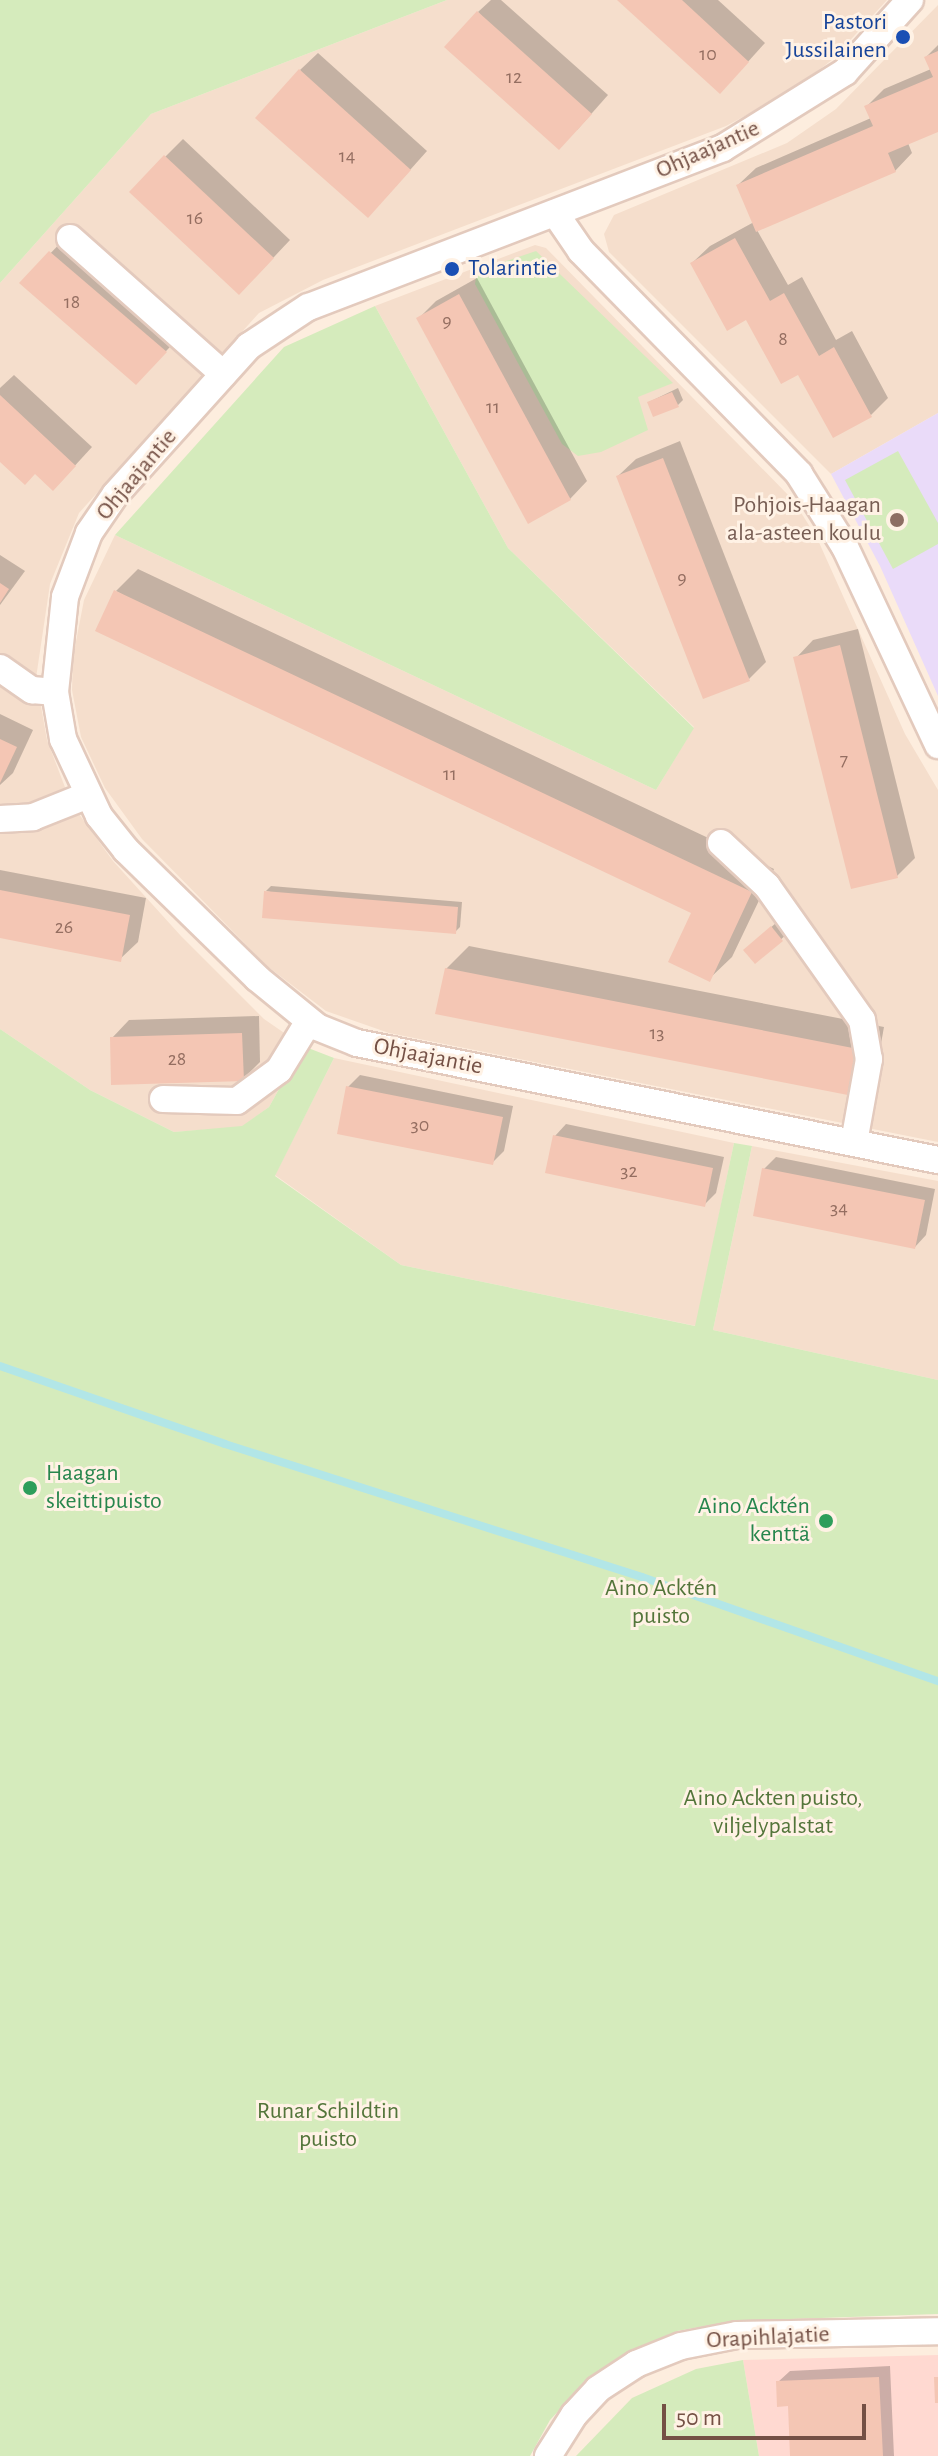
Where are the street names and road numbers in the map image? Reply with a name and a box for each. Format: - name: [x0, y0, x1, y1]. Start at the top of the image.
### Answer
- street label: Ohjaajantie: [652, 114, 764, 186]
- street label: Ohjaajantie: [90, 423, 184, 527]
- street label: Ohjaajantie: [371, 1032, 485, 1082]
- street label: Orapihlajatie: [706, 2320, 830, 2356]

